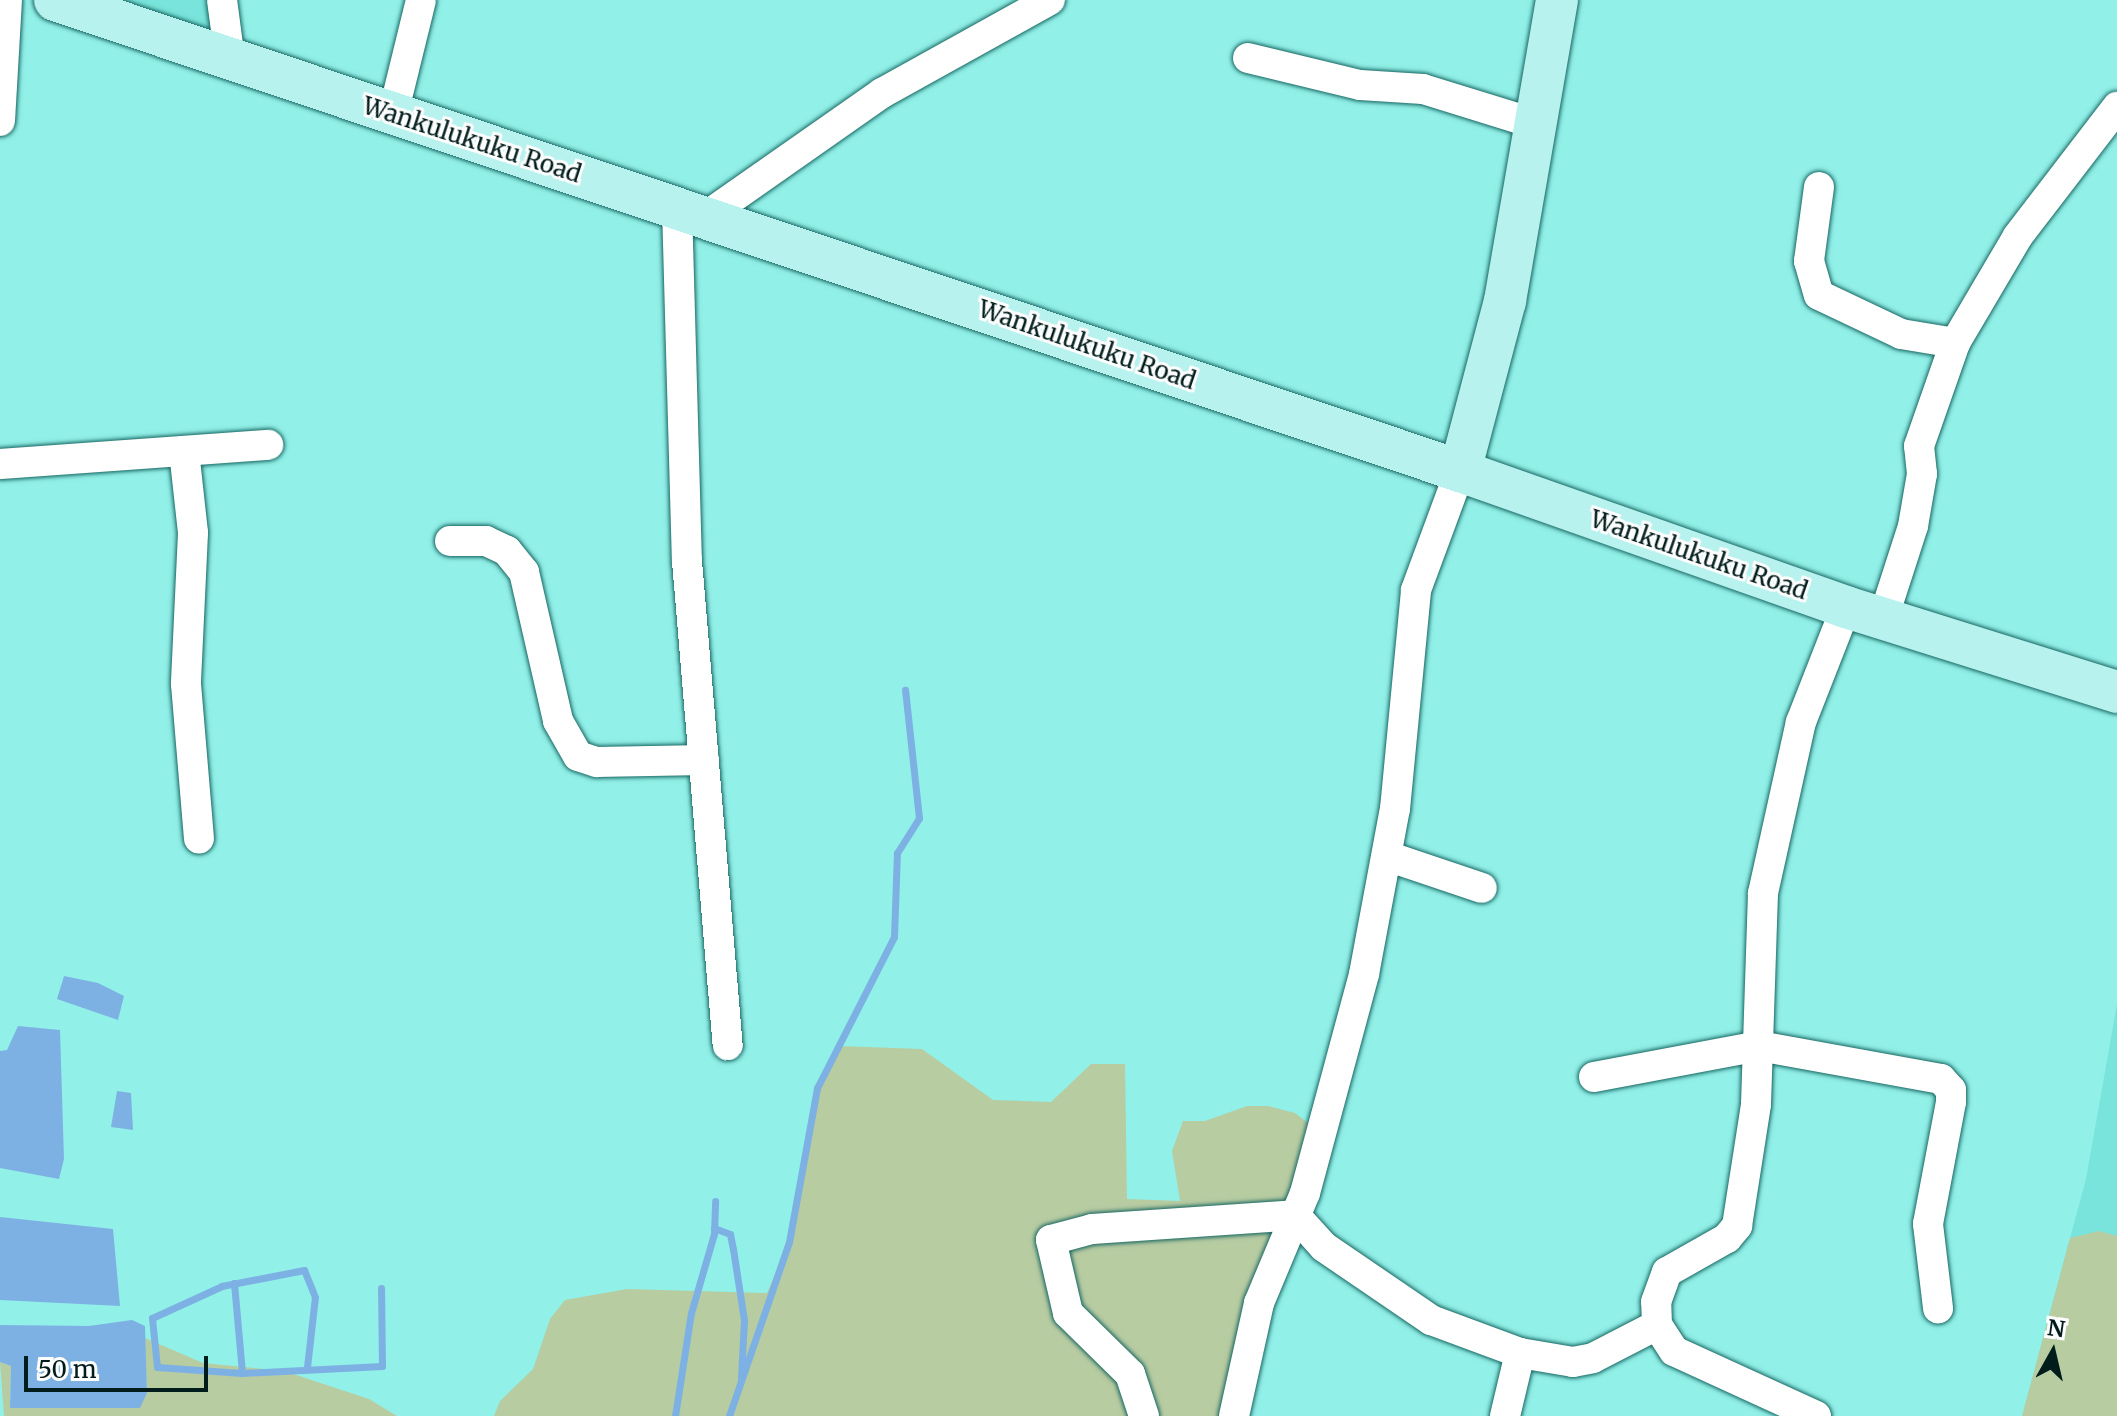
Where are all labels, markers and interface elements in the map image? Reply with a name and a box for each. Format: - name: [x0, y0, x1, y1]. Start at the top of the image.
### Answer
- street label: Wankulukuku Road: [359, 91, 585, 189]
- street label: Wankulukuku Road: [974, 294, 1200, 396]
- street label: Wankulukuku Road: [1586, 504, 1812, 606]
- north arrow: [2013, 1312, 2093, 1392]
- text: N: [2046, 1313, 2067, 1343]
- scale bar: [28, 1340, 212, 1390]
- text: 50 m: [38, 1354, 97, 1385]

